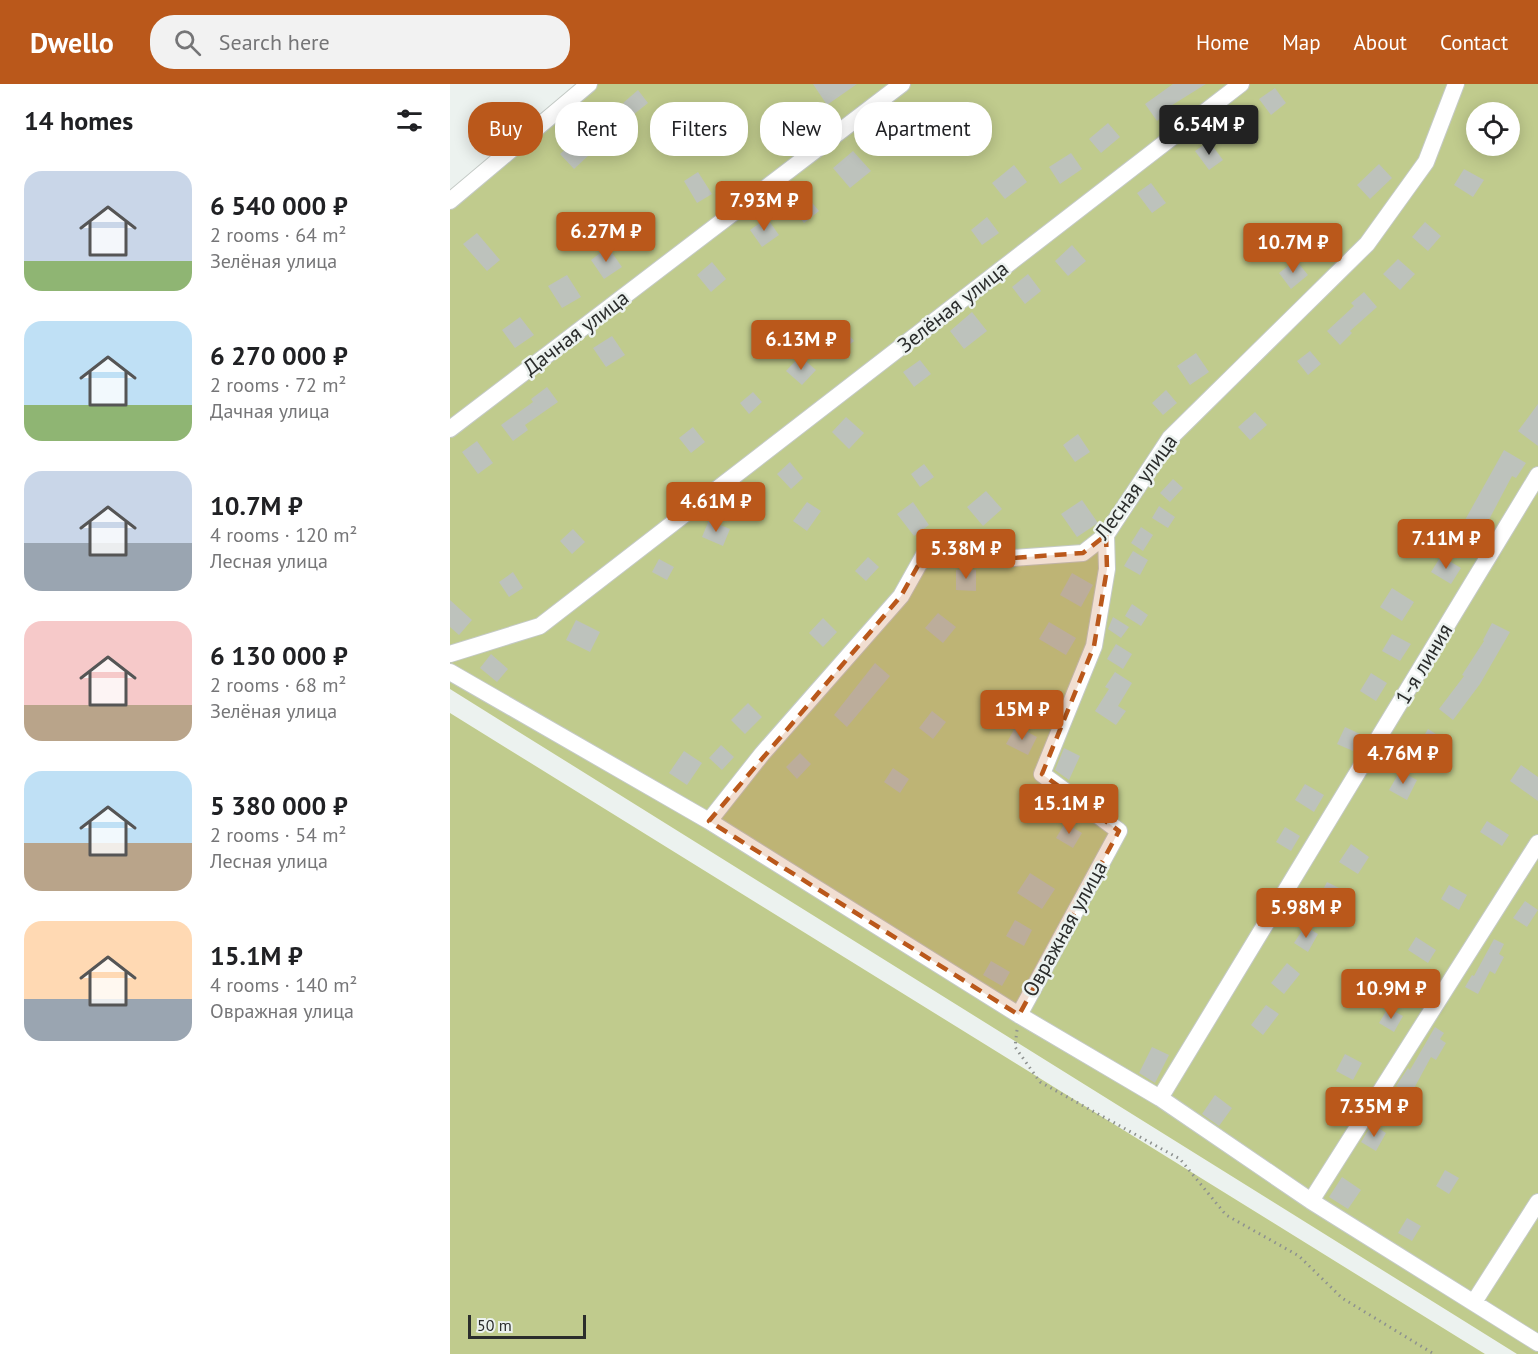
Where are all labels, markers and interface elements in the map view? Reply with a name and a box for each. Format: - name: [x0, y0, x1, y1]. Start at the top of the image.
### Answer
- search box: [150, 15, 570, 69]
- text: Dwello: [30, 24, 114, 61]
- icon: search: [171, 26, 204, 59]
- text: Search here: [219, 28, 330, 56]
- text: Home: [1196, 29, 1249, 56]
- text: Map: [1282, 29, 1321, 56]
- text: About: [1354, 29, 1407, 56]
- text: Contact: [1440, 29, 1508, 56]
- chip: Buy: [468, 102, 543, 156]
- chip: Rent: [555, 102, 638, 156]
- chip: Filters: [650, 102, 748, 156]
- chip: New: [760, 102, 842, 156]
- chip: Apartment: [854, 102, 992, 156]
- map controls: [1466, 102, 1520, 156]
- button: locate: [1466, 102, 1520, 156]
- text: 14 homes: [24, 104, 133, 137]
- icon: filters: [393, 104, 426, 137]
- pin: 6.54M ₽: [1154, 105, 1264, 156]
- text: 6.54M ₽: [1173, 111, 1245, 137]
- pin: 7.93M ₽: [709, 181, 819, 232]
- text: 7.93M ₽: [730, 187, 798, 213]
- text: 6 540 000 ₽: [210, 189, 348, 222]
- icon: home: [72, 195, 144, 267]
- pin: 6.27M ₽: [551, 212, 661, 263]
- text: 6.27M ₽: [570, 218, 642, 244]
- text: 2 rooms · 64 m²: [210, 222, 346, 248]
- pin: 10.7M ₽: [1238, 223, 1348, 274]
- text: 10.7M ₽: [1257, 229, 1329, 255]
- text: Зелёная улица: [210, 248, 337, 274]
- street label: Зелёная улица: [892, 255, 1014, 358]
- street label: Дачная улица: [517, 284, 634, 381]
- pin: 6.13M ₽: [746, 320, 856, 371]
- text: 6.13M ₽: [765, 326, 837, 352]
- text: 6 270 000 ₽: [210, 339, 348, 372]
- icon: home: [72, 345, 144, 417]
- text: 2 rooms · 72 m²: [210, 372, 346, 398]
- text: Дачная улица: [210, 398, 330, 424]
- street label: Лесная улица: [1088, 429, 1183, 546]
- pin: 4.61M ₽: [661, 482, 771, 533]
- text: 4.61M ₽: [680, 488, 752, 514]
- text: 10.7M ₽: [210, 489, 303, 522]
- icon: home: [72, 495, 144, 567]
- pin: 7.11M ₽: [1391, 519, 1501, 570]
- text: 4 rooms · 120 m²: [210, 522, 357, 548]
- text: 7.11M ₽: [1412, 525, 1480, 551]
- pin: 5.38M ₽: [911, 529, 1021, 580]
- text: 5.38M ₽: [930, 535, 1002, 561]
- text: Лесная улица: [210, 548, 328, 574]
- street label: 1-я линия: [1389, 618, 1458, 709]
- text: 6 130 000 ₽: [210, 639, 348, 672]
- icon: home: [72, 645, 144, 717]
- text: 2 rooms · 68 m²: [210, 672, 346, 698]
- pin: 15M ₽: [980, 690, 1064, 741]
- text: 15M ₽: [994, 696, 1050, 722]
- text: Зелёная улица: [210, 698, 337, 724]
- pin: 4.76M ₽: [1348, 734, 1458, 785]
- text: 4.76M ₽: [1367, 740, 1439, 766]
- pin: 15.1M ₽: [1014, 784, 1124, 835]
- text: 5 380 000 ₽: [210, 789, 348, 822]
- text: 15.1M ₽: [1033, 790, 1105, 816]
- icon: home: [72, 795, 144, 867]
- text: 2 rooms · 54 m²: [210, 822, 346, 848]
- text: Лесная улица: [210, 848, 328, 874]
- street label: Овражная улица: [1016, 856, 1113, 1001]
- pin: 5.98M ₽: [1251, 888, 1361, 939]
- text: 5.98M ₽: [1270, 894, 1342, 920]
- text: 15.1M ₽: [210, 939, 303, 972]
- icon: home: [72, 945, 144, 1017]
- pin: 10.9M ₽: [1336, 969, 1446, 1020]
- text: 4 rooms · 140 m²: [210, 972, 357, 998]
- text: 10.9M ₽: [1355, 975, 1427, 1001]
- text: Овражная улица: [210, 998, 354, 1024]
- pin: 7.35M ₽: [1319, 1087, 1429, 1138]
- text: 7.35M ₽: [1340, 1093, 1408, 1119]
- scale bar: [468, 1312, 586, 1340]
- text: 50 m: [477, 1315, 512, 1335]

